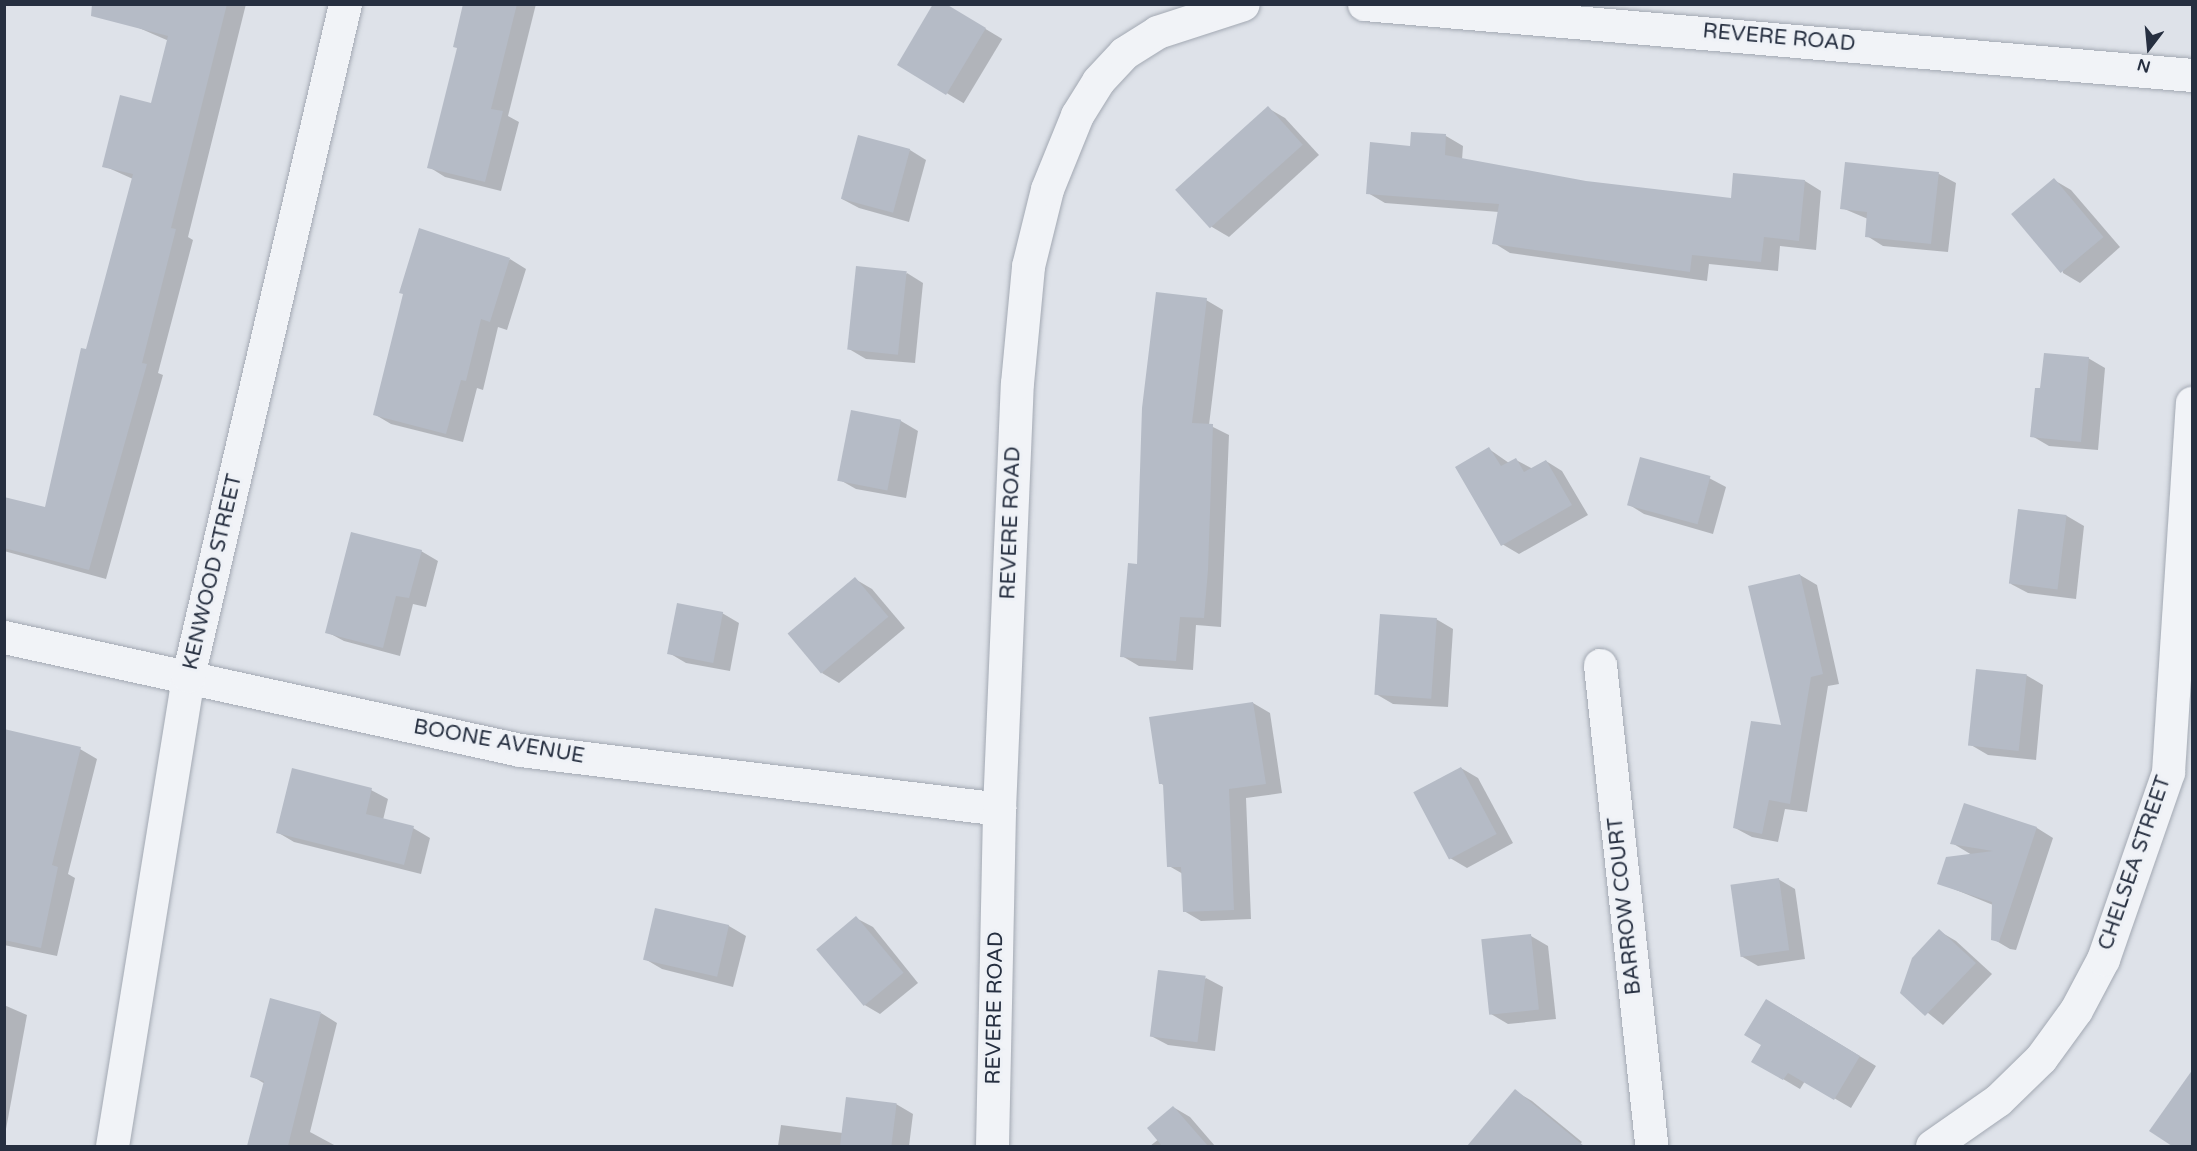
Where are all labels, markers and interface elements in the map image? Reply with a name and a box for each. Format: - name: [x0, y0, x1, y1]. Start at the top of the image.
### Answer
- north arrow: [2119, 18, 2179, 78]
- street label: REVERE ROAD: [1702, 19, 1856, 57]
- text: N: [2135, 54, 2153, 77]
- street label: REVERE ROAD: [996, 446, 1026, 600]
- street label: KENWOOD STREET: [178, 472, 248, 672]
- street label: BOONE AVENUE: [411, 715, 587, 769]
- street label: CHELSEA STREET: [2093, 772, 2177, 954]
- street label: BARROW COURT: [1603, 816, 1647, 996]
- street label: REVERE ROAD: [981, 931, 1009, 1085]

